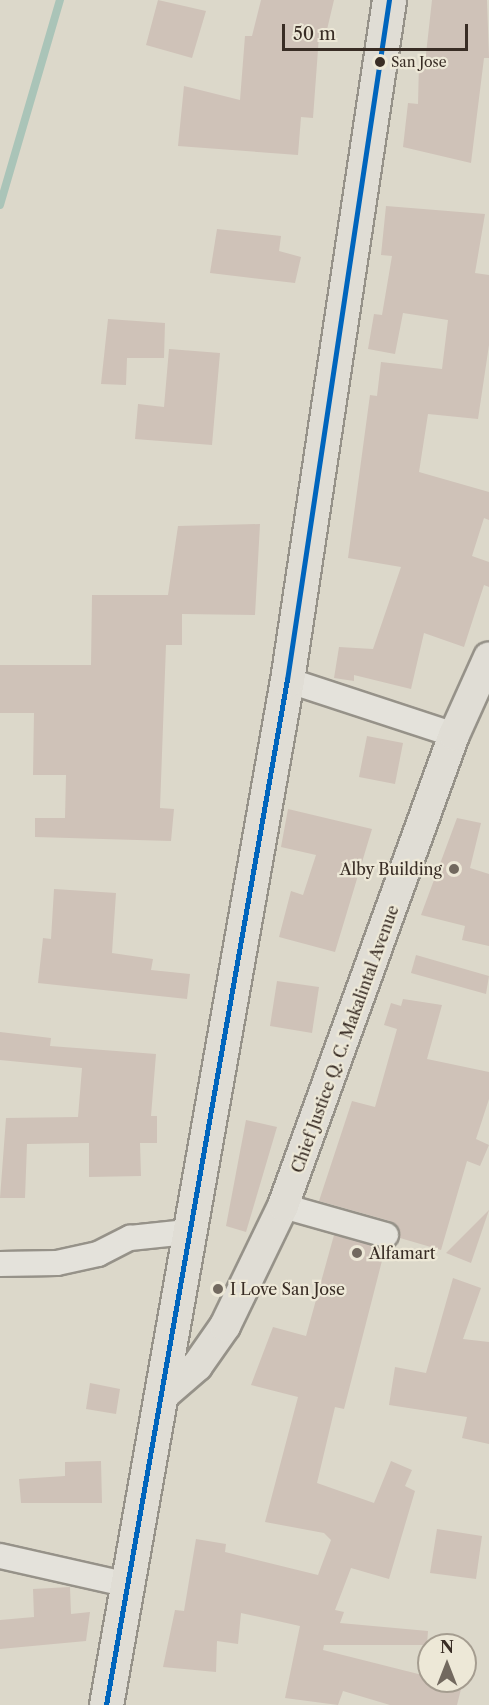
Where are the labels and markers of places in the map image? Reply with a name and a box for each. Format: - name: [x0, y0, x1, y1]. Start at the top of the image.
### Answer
- place label: San Jose: [391, 54, 446, 70]
- marker: San Jose: [374, 56, 386, 68]
- place label: Alby Building: [339, 859, 442, 879]
- marker: Alby Building: [447, 862, 461, 876]
- place label: Alfamart: [369, 1243, 435, 1263]
- marker: Alfamart: [350, 1246, 364, 1260]
- place label: I Love San Jose: [230, 1279, 345, 1299]
- marker: I Love San Jose: [211, 1282, 225, 1296]

